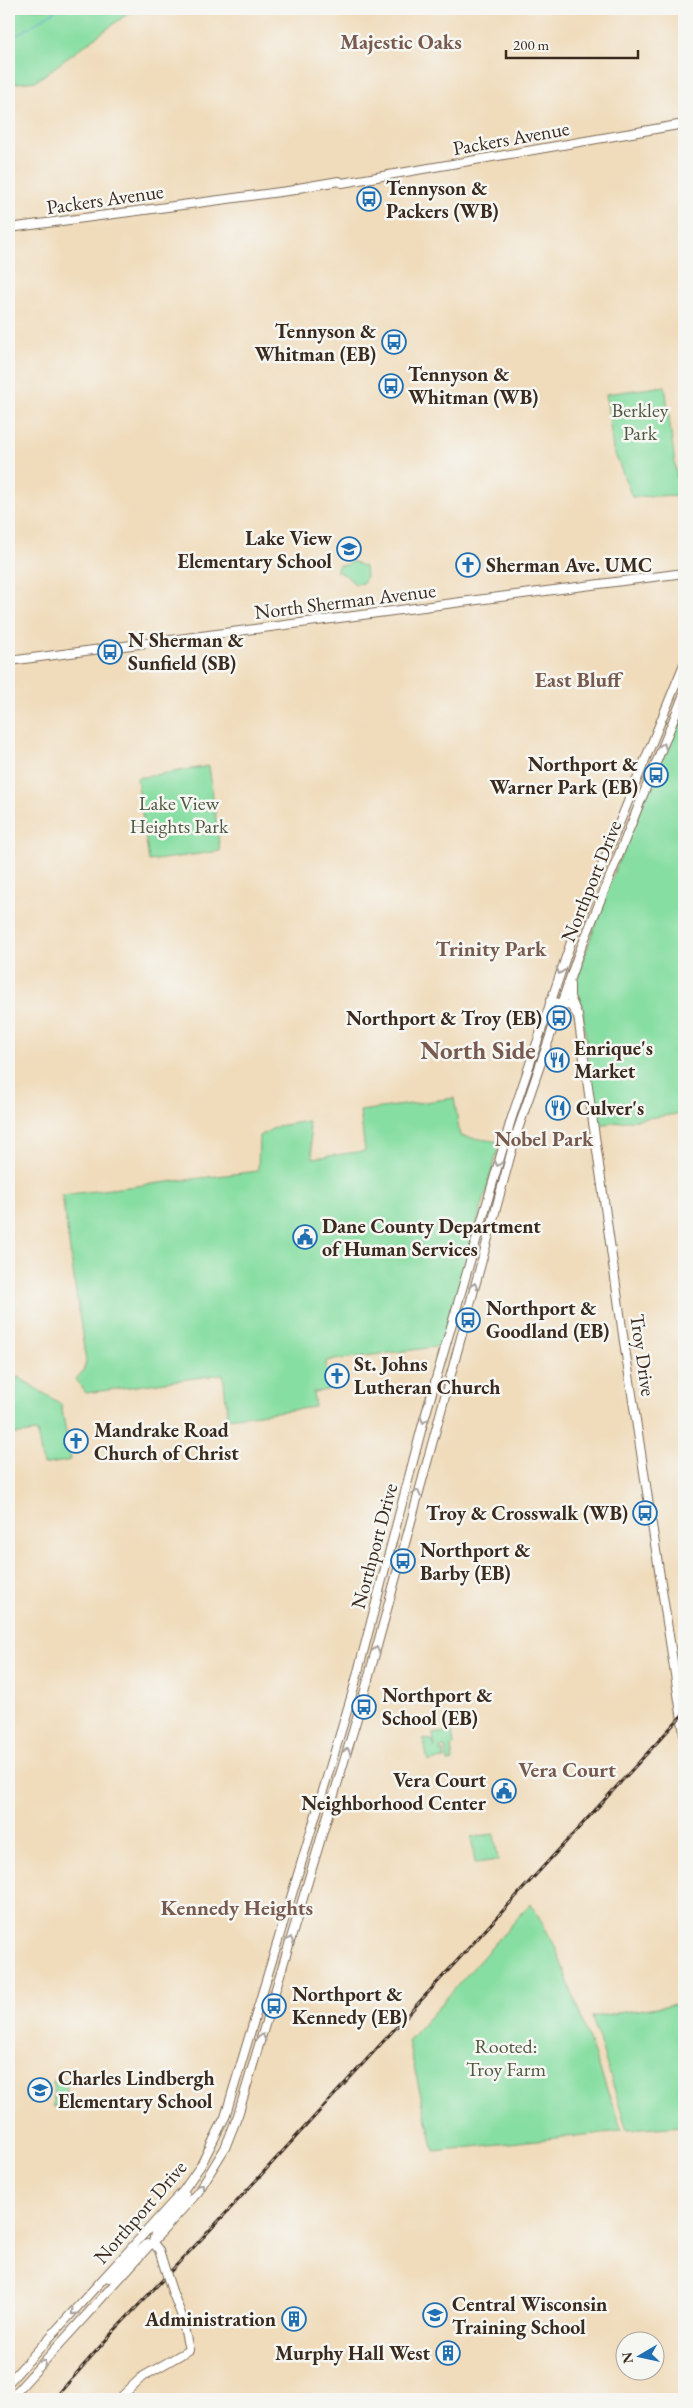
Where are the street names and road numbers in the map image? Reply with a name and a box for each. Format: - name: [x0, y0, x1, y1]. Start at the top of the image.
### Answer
- street label: Packers Avenue: [451, 115, 571, 161]
- street label: Packers Avenue: [45, 178, 165, 220]
- street label: North Sherman Avenue: [253, 577, 437, 625]
- street label: Northport Drive: [555, 816, 627, 946]
- street label: Troy Drive: [624, 1312, 662, 1398]
- street label: Northport Drive: [345, 1480, 403, 1612]
- street label: Northport Drive: [88, 2155, 192, 2269]

